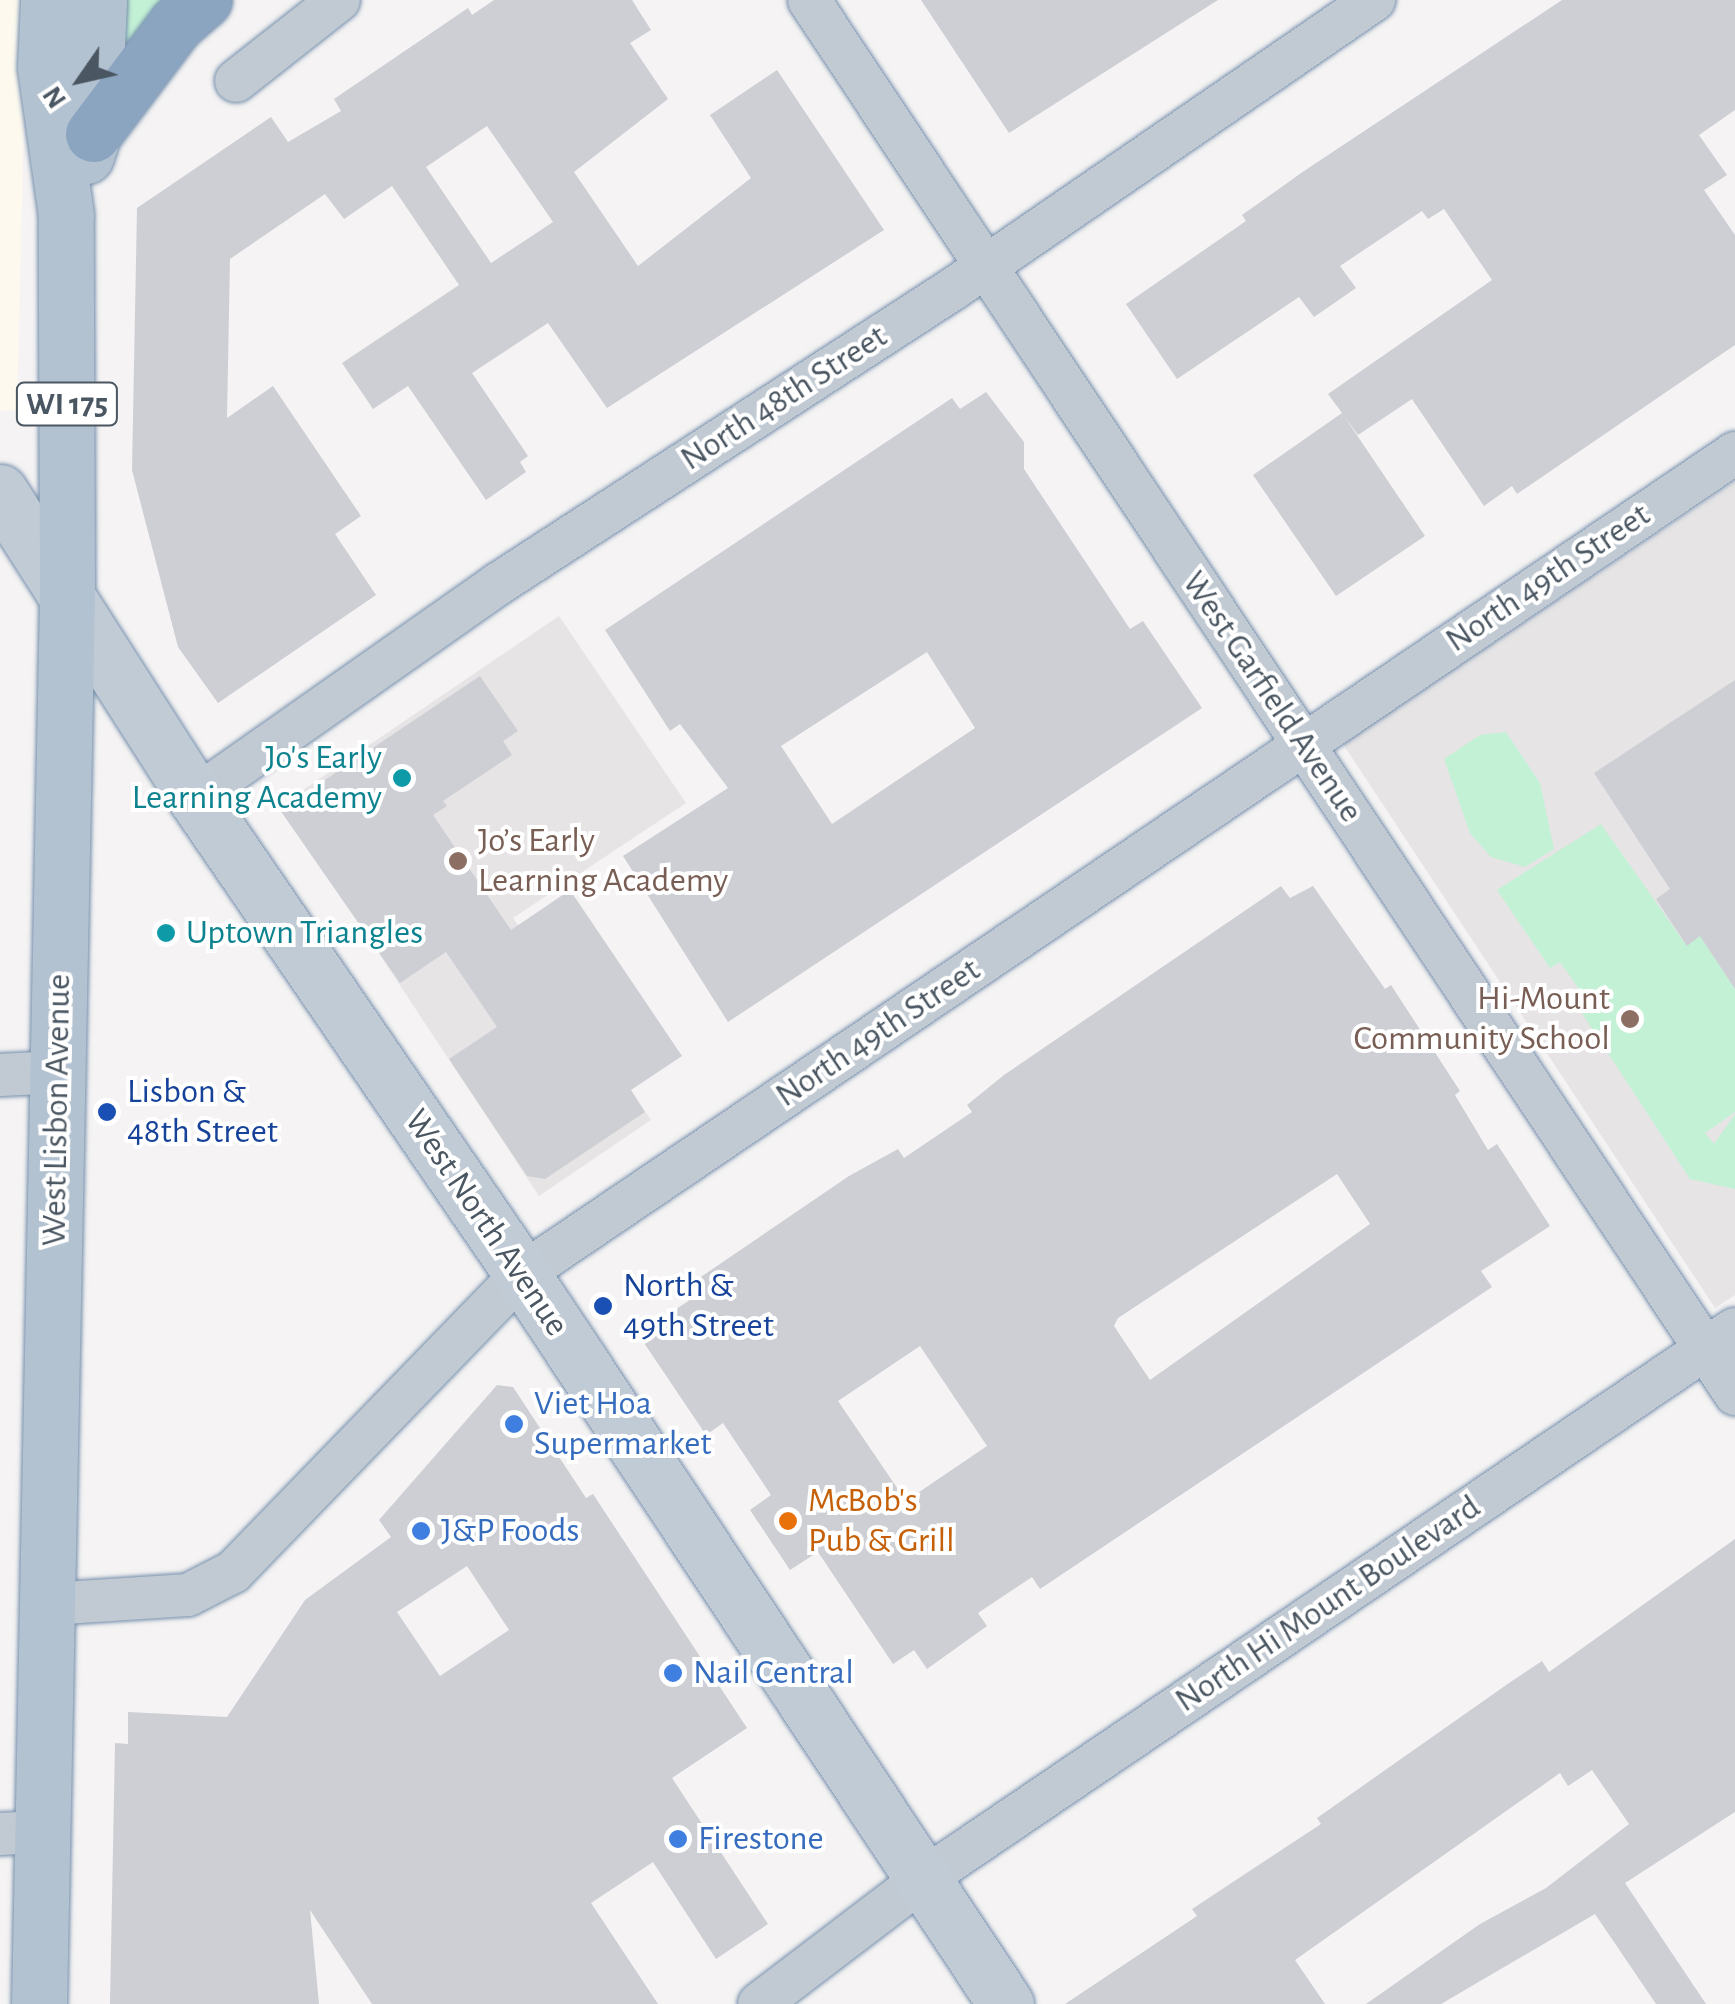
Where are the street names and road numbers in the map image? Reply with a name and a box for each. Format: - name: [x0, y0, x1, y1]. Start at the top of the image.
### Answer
- street label: North 48th Street: [673, 316, 895, 480]
- road number: WI 175: [15, 377, 120, 431]
- street label: North 49th Street: [1438, 494, 1658, 662]
- street label: West Garfield Avenue: [1172, 564, 1372, 830]
- street label: North 49th Street: [768, 949, 988, 1117]
- street label: West Lisbon Avenue: [34, 973, 80, 1247]
- street label: West North Avenue: [395, 1102, 577, 1344]
- street label: North Hi Mount Boulevard: [1167, 1486, 1489, 1722]

